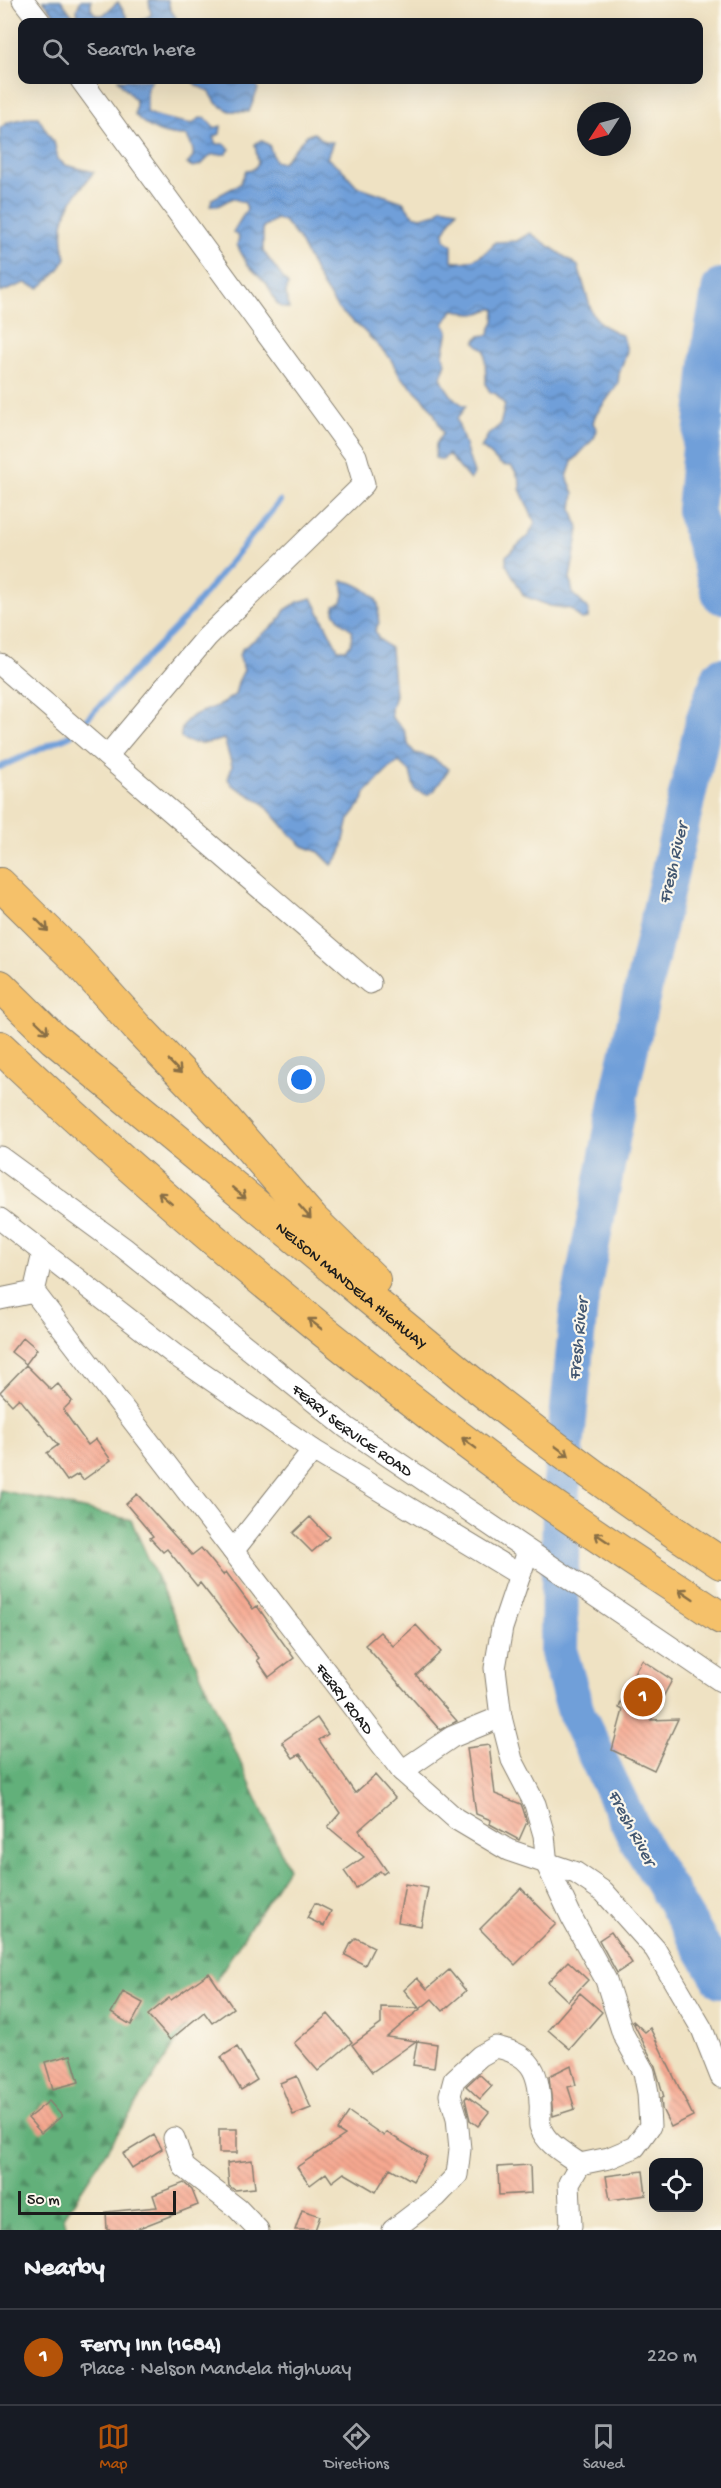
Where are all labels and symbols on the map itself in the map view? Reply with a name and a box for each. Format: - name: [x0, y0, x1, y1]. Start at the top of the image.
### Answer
- north arrow: [577, 102, 631, 156]
- water label: Fresh River: [655, 818, 695, 906]
- one-way arrow: [34, 918, 49, 933]
- one-way arrow: [34, 1020, 49, 1035]
- one-way arrow: [168, 1060, 183, 1075]
- your location: [287, 1065, 316, 1094]
- one-way arrow: [231, 1187, 247, 1200]
- one-way arrow: [157, 1192, 173, 1205]
- one-way arrow: [299, 1204, 312, 1220]
- street label: NELSON MANDELA HIGHWAY: [270, 1219, 430, 1355]
- water label: Fresh River: [565, 1294, 595, 1381]
- one-way arrow: [307, 1317, 323, 1330]
- street label: FERRY SERVICE ROAD: [286, 1381, 416, 1483]
- one-way arrow: [461, 1437, 477, 1450]
- one-way arrow: [553, 1445, 569, 1457]
- one-way arrow: [594, 1532, 611, 1544]
- one-way arrow: [677, 1588, 694, 1601]
- street label: FERRY ROAD: [309, 1660, 377, 1740]
- pin: 1: [624, 1674, 662, 1720]
- water label: Fresh River: [602, 1787, 661, 1873]
- scale bar: [18, 2188, 176, 2216]

